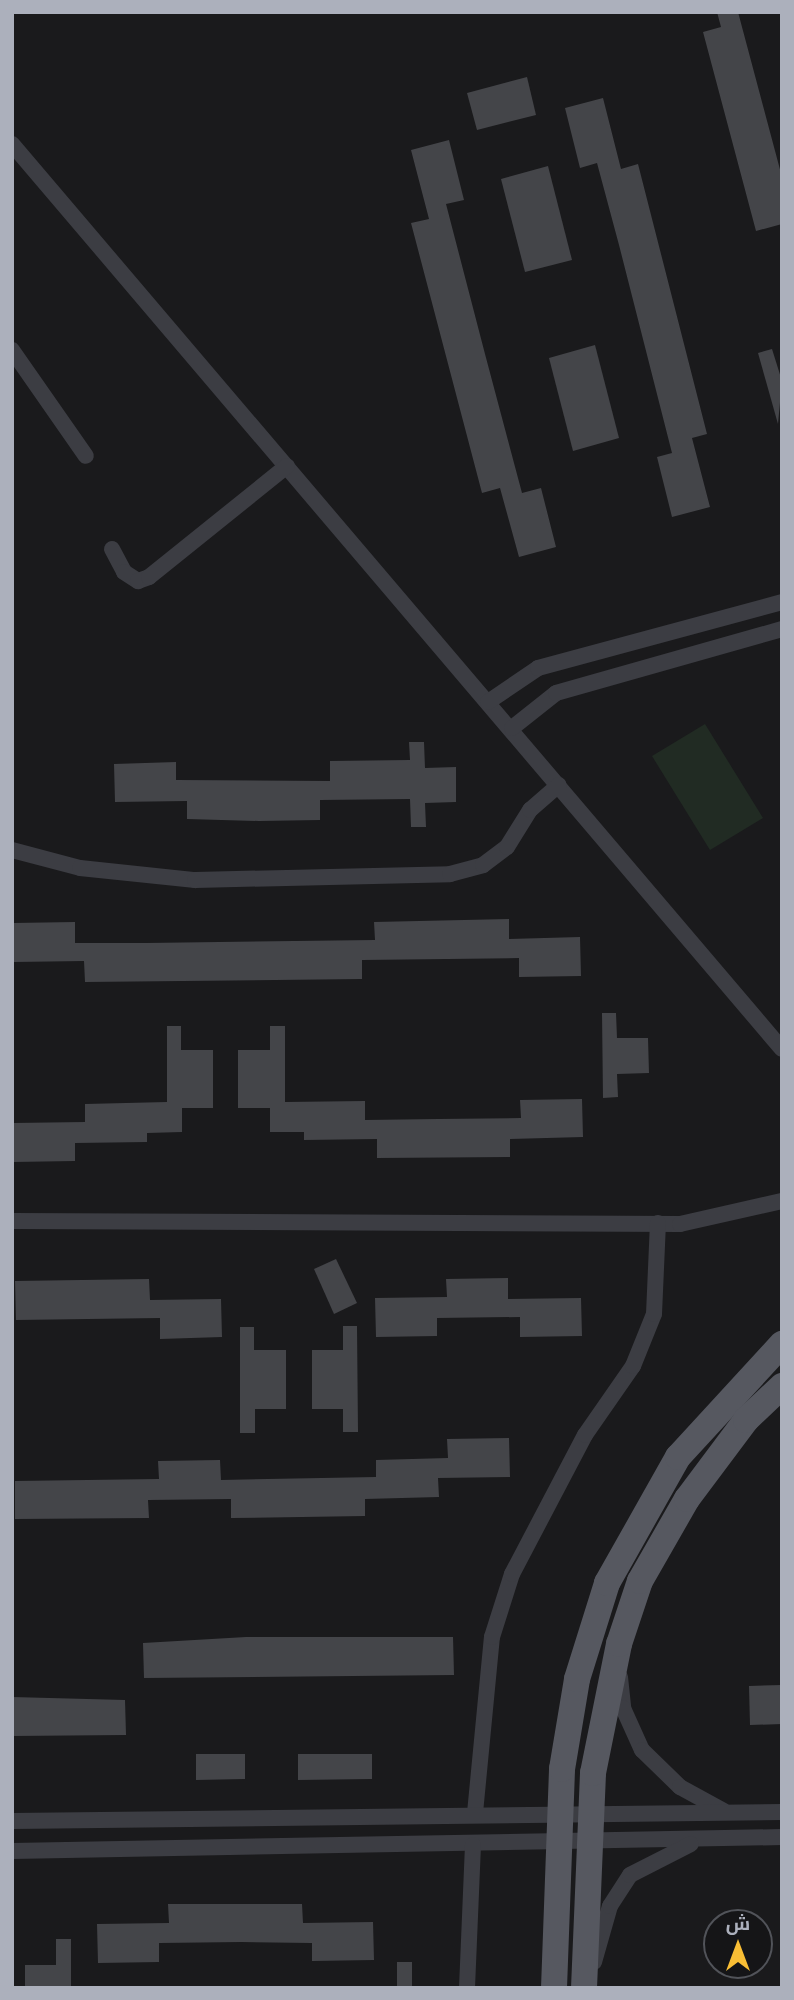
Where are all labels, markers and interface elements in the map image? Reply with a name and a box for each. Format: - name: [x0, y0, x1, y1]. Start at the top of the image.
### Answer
- north arrow: [703, 1909, 773, 1979]
- text: ش: [726, 1915, 750, 1934]

